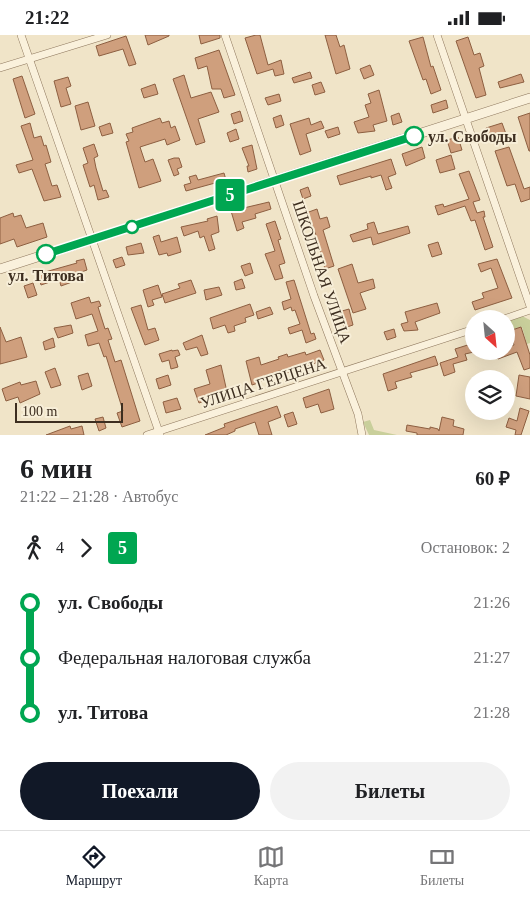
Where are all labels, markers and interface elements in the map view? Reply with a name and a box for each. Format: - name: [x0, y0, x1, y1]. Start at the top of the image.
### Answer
- text: 21:22: [25, 7, 69, 28]
- marker: ул. Свободы: [404, 126, 424, 146]
- place label: ул. Свободы: [428, 128, 517, 146]
- line badge: 5: [214, 179, 246, 211]
- text: 5: [226, 185, 235, 205]
- street label: ШКОЛЬНАЯ УЛИЦА: [289, 198, 355, 346]
- unlabelled marker: [125, 220, 139, 234]
- marker: ул. Титова: [36, 244, 56, 264]
- place label: ул. Титова: [8, 267, 84, 285]
- north arrow: [465, 310, 515, 360]
- map controls: [465, 310, 515, 420]
- street label: УЛИЦА ГЕРЦЕНА: [198, 354, 329, 412]
- button: layers: [465, 370, 515, 420]
- scale bar: [15, 400, 122, 423]
- text: 100 m: [22, 404, 57, 419]
- text: 6 мин: [20, 453, 92, 484]
- text: 60 ₽: [475, 468, 510, 489]
- text: 21:22 – 21:28 · Автобус: [20, 488, 178, 505]
- icon: walk: [20, 534, 48, 562]
- icon: forward: [72, 534, 100, 562]
- text: 5: [118, 538, 127, 558]
- text: 4: [56, 539, 64, 556]
- text: Остановок: 2: [421, 539, 510, 556]
- text: ул. Свободы: [58, 592, 163, 613]
- text: 21:26: [474, 594, 510, 611]
- text: Федеральная налоговая служба: [58, 647, 311, 668]
- text: 21:27: [474, 649, 510, 666]
- text: ул. Титова: [58, 702, 148, 723]
- text: 21:28: [474, 704, 510, 721]
- button: Поехали: [20, 762, 260, 820]
- button: Билеты: [270, 762, 510, 820]
- tab: Маршрут: [66, 843, 122, 889]
- tab: Карта: [254, 843, 288, 889]
- tab: Билеты: [420, 843, 464, 889]

